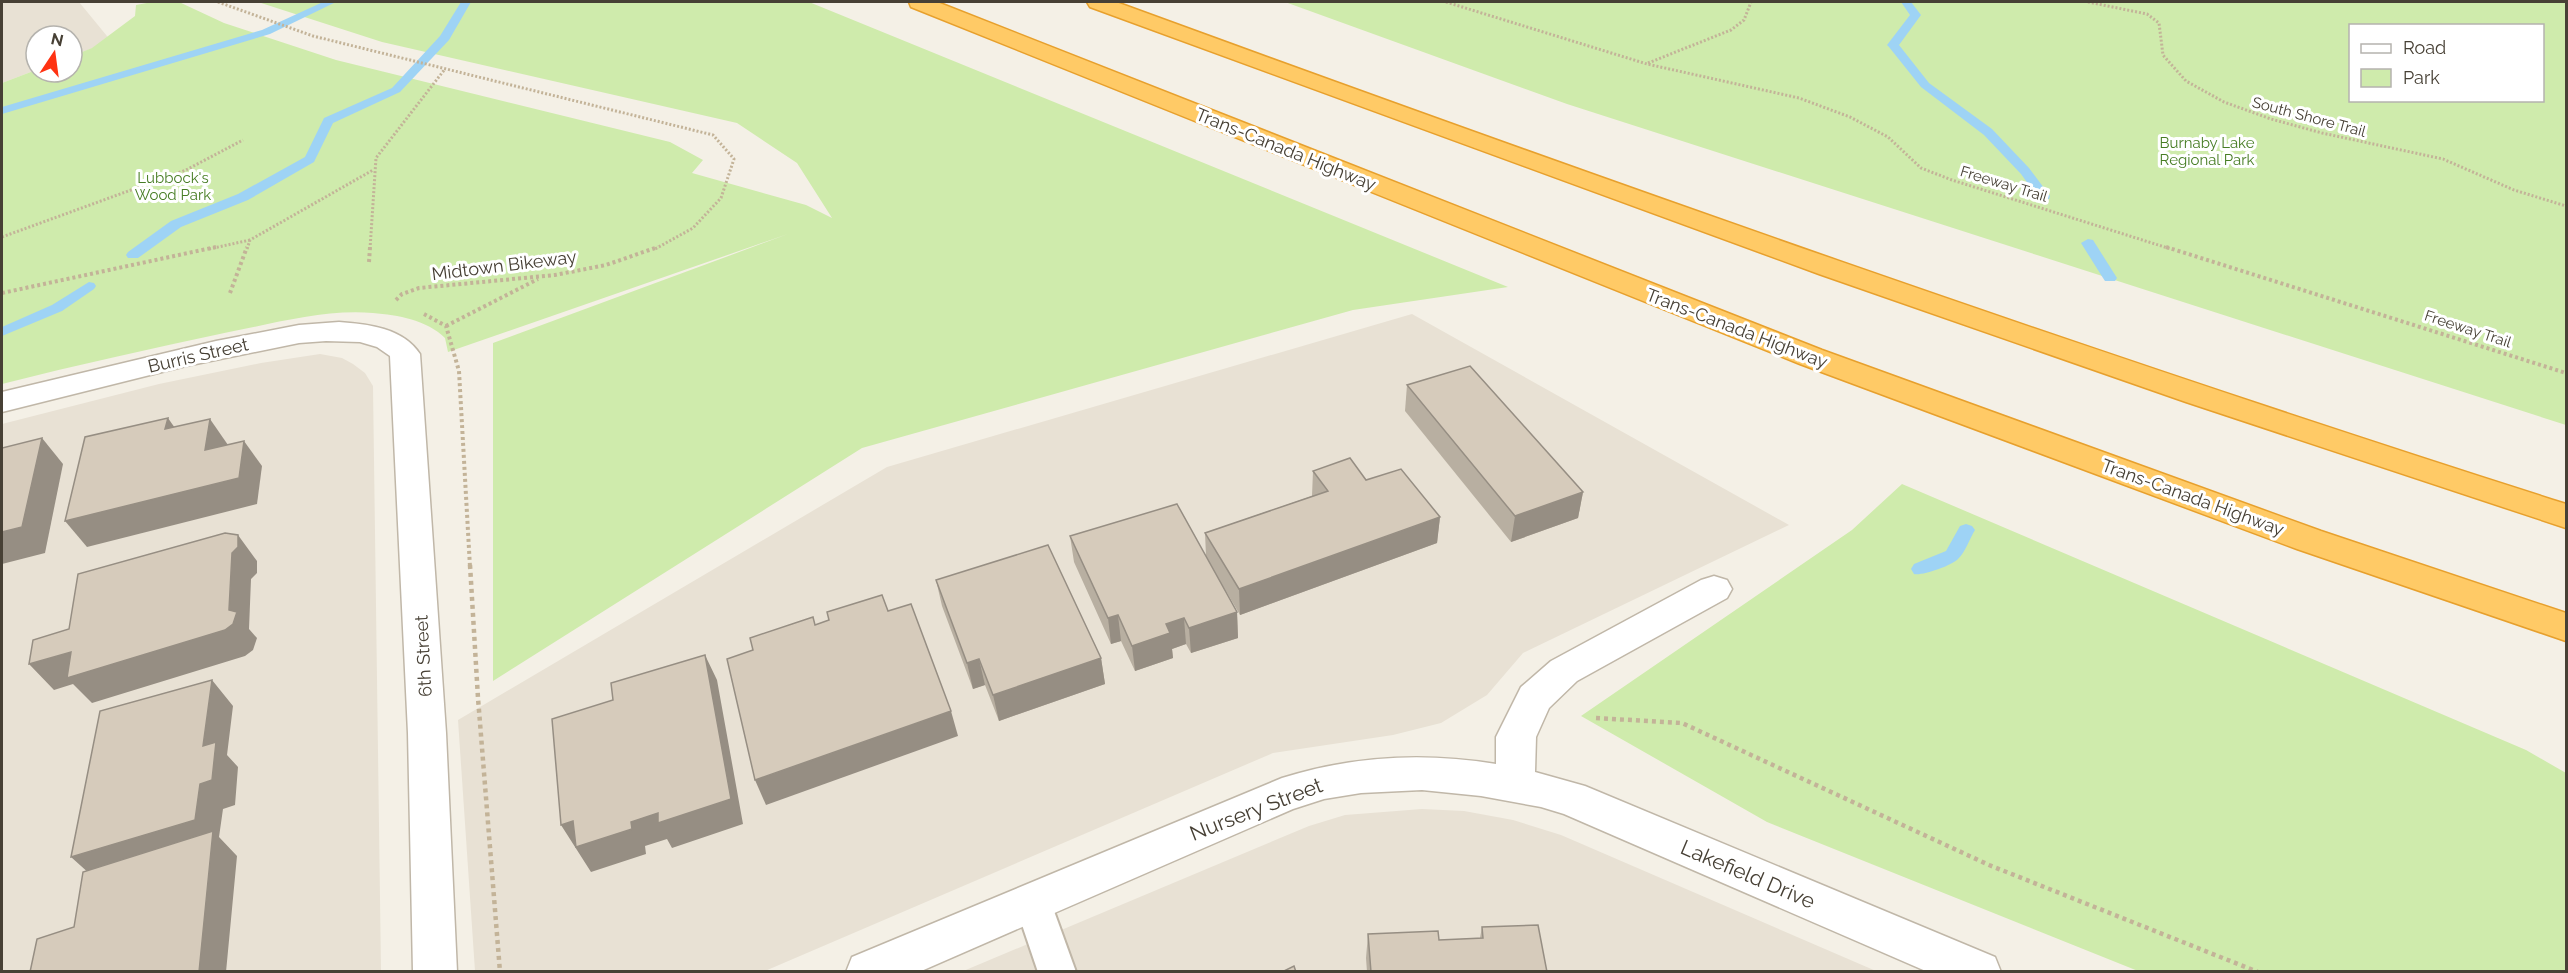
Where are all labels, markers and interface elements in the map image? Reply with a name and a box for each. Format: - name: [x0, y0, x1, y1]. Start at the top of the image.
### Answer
- north arrow: [24, 24, 84, 84]
- legend: [2349, 24, 2544, 102]
- text: N: [49, 29, 65, 51]
- text: Road: [2403, 37, 2446, 58]
- text: Park: [2403, 67, 2440, 88]
- street label: South Shore Trail: [2250, 93, 2369, 141]
- street label: Trans-Canada Highway: [1193, 103, 1379, 195]
- park label: Burnaby Lake Regional Park: [2160, 134, 2255, 169]
- street label: Freeway Trail: [1958, 162, 2051, 206]
- park label: Lubbock's Wood Park: [135, 169, 211, 204]
- street label: Midtown Bikeway: [430, 246, 578, 284]
- street label: Trans-Canada Highway: [1643, 284, 1831, 372]
- street label: Freeway Trail: [2422, 306, 2515, 352]
- street label: Burris Street: [146, 333, 250, 377]
- street label: Trans-Canada Highway: [2099, 454, 2287, 540]
- street label: 6th Street: [410, 615, 436, 697]
- street label: Nursery Street: [1186, 772, 1326, 846]
- street label: Lakefield Drive: [1677, 834, 1819, 914]

